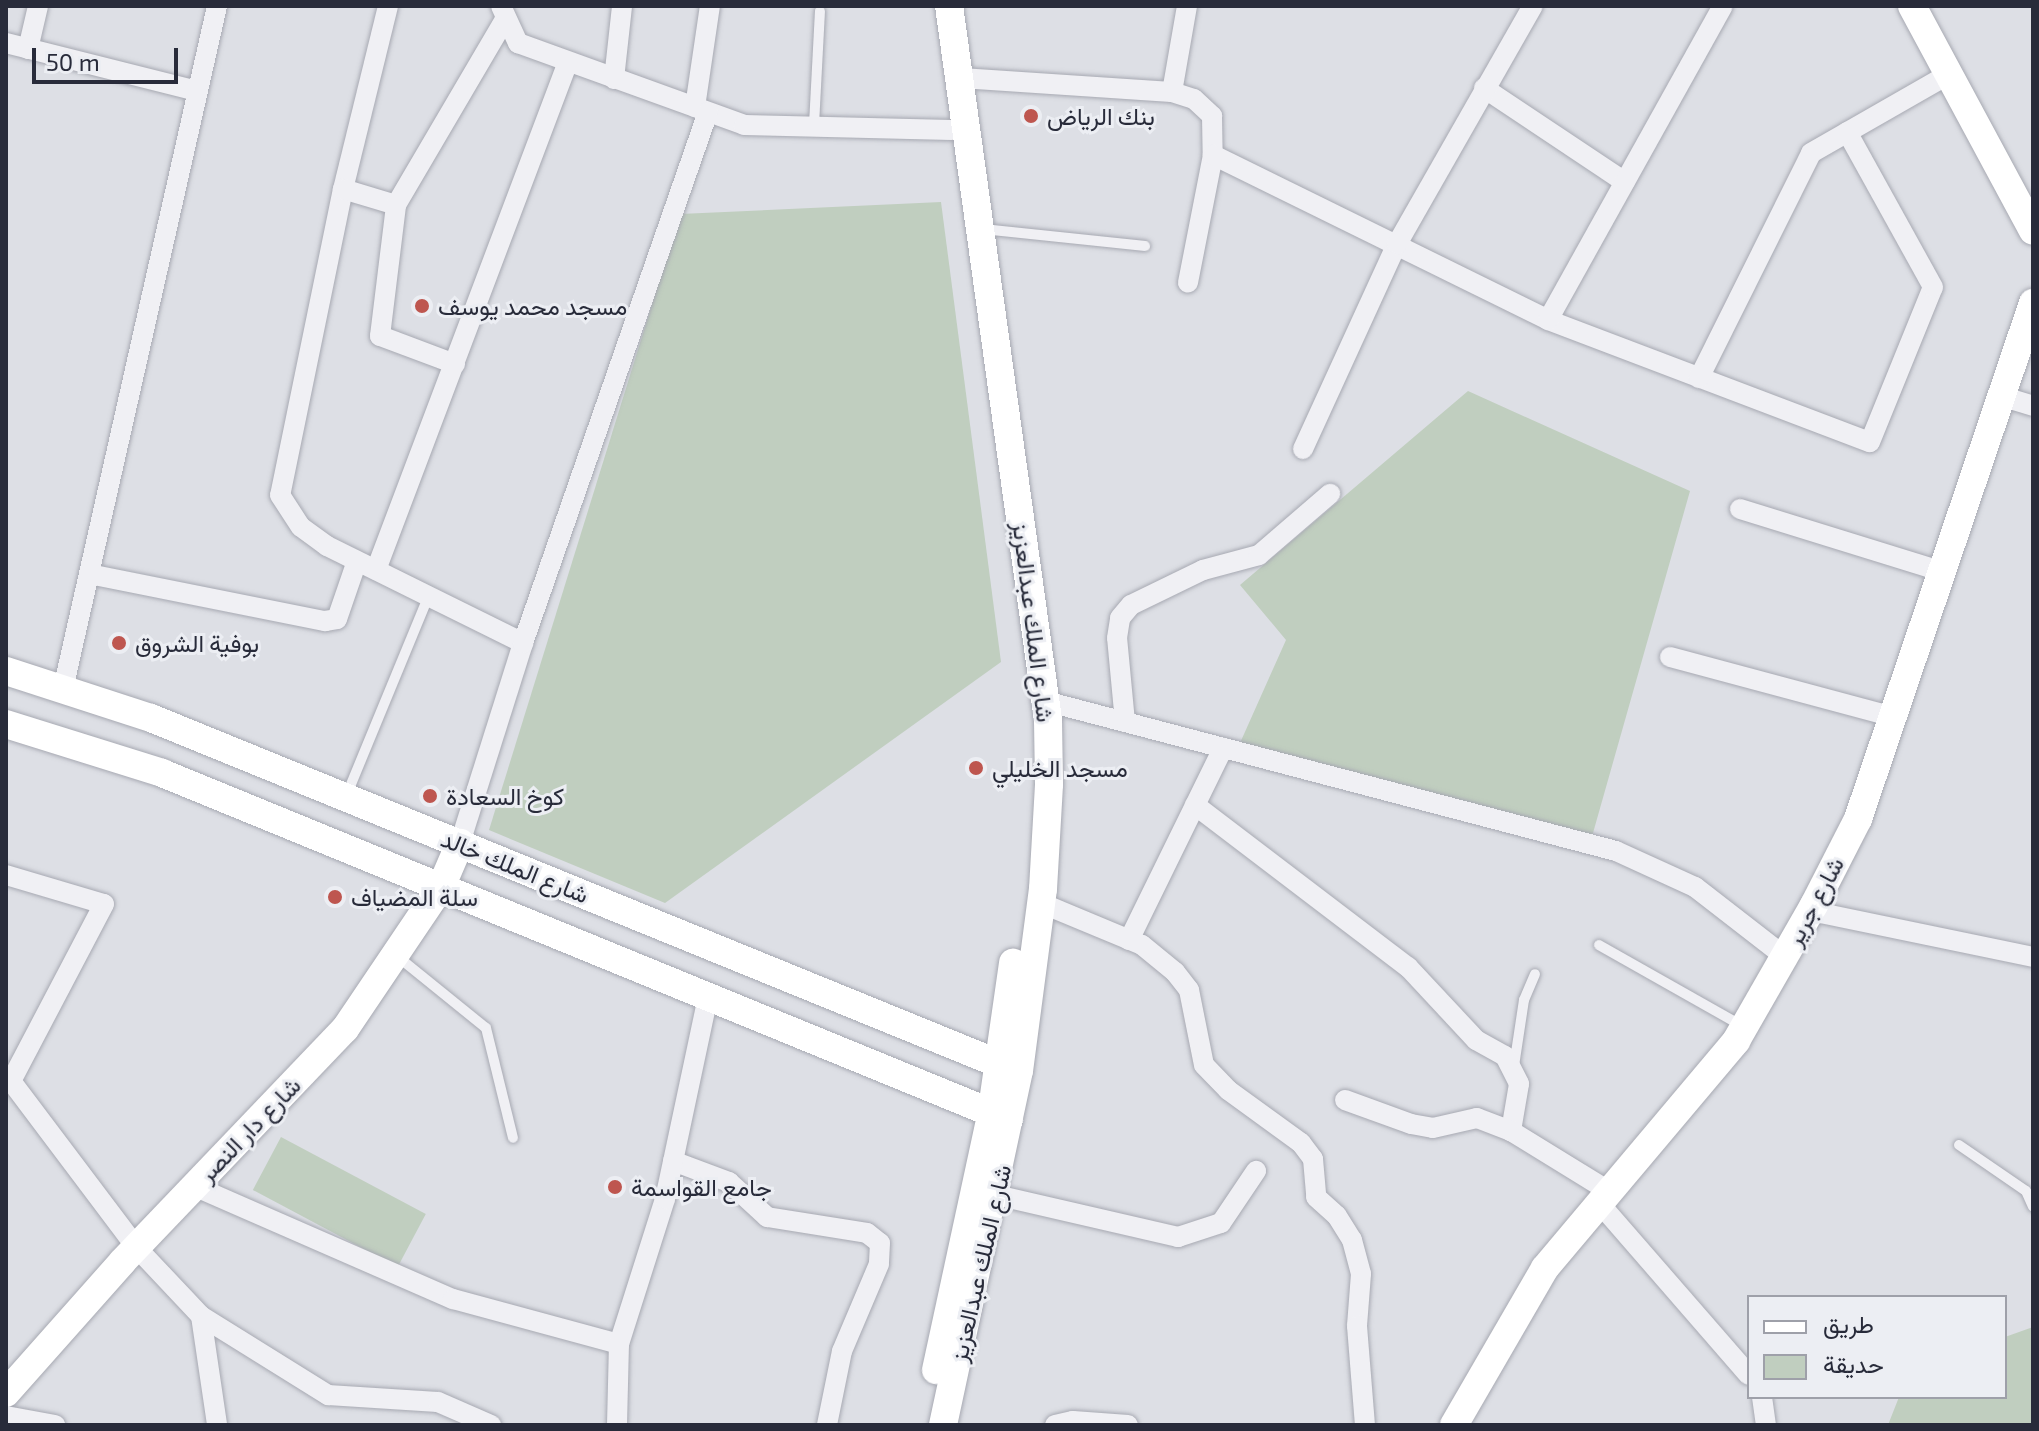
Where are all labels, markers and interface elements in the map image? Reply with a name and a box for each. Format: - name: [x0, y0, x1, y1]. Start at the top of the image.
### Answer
- scale bar: [36, 32, 182, 82]
- text: 50 m: [46, 47, 100, 76]
- place label: بنك الرياض: [1047, 102, 1155, 130]
- marker: بنك الرياض: [1022, 107, 1040, 125]
- place label: مسجد محمد يوسف: [438, 292, 627, 320]
- marker: مسجد محمد يوسف: [413, 297, 431, 315]
- street label: شارع الملك عبدالعزيز: [1007, 520, 1061, 724]
- place label: بوفية الشروق: [135, 629, 259, 657]
- marker: بوفية الشروق: [110, 634, 128, 652]
- place label: مسجد الخليلي: [992, 754, 1128, 782]
- marker: مسجد الخليلي: [967, 759, 985, 777]
- place label: كوخ السعادة: [446, 782, 564, 810]
- marker: كوخ السعادة: [421, 787, 439, 805]
- street label: شارع الملك خالد: [437, 823, 593, 909]
- street label: شارع جرير: [1779, 852, 1849, 950]
- place label: سلة المضياف: [351, 883, 478, 911]
- marker: سلة المضياف: [326, 888, 344, 906]
- street label: شارع دار النصر: [192, 1071, 306, 1187]
- street label: شارع الملك عبدالعزيز: [943, 1162, 1017, 1364]
- place label: جامع القواسمة: [631, 1173, 772, 1201]
- marker: جامع القواسمة: [606, 1178, 624, 1196]
- legend: [1747, 1295, 2007, 1399]
- text: طريق: [1823, 1309, 1874, 1338]
- text: حديقة: [1823, 1349, 1884, 1378]

